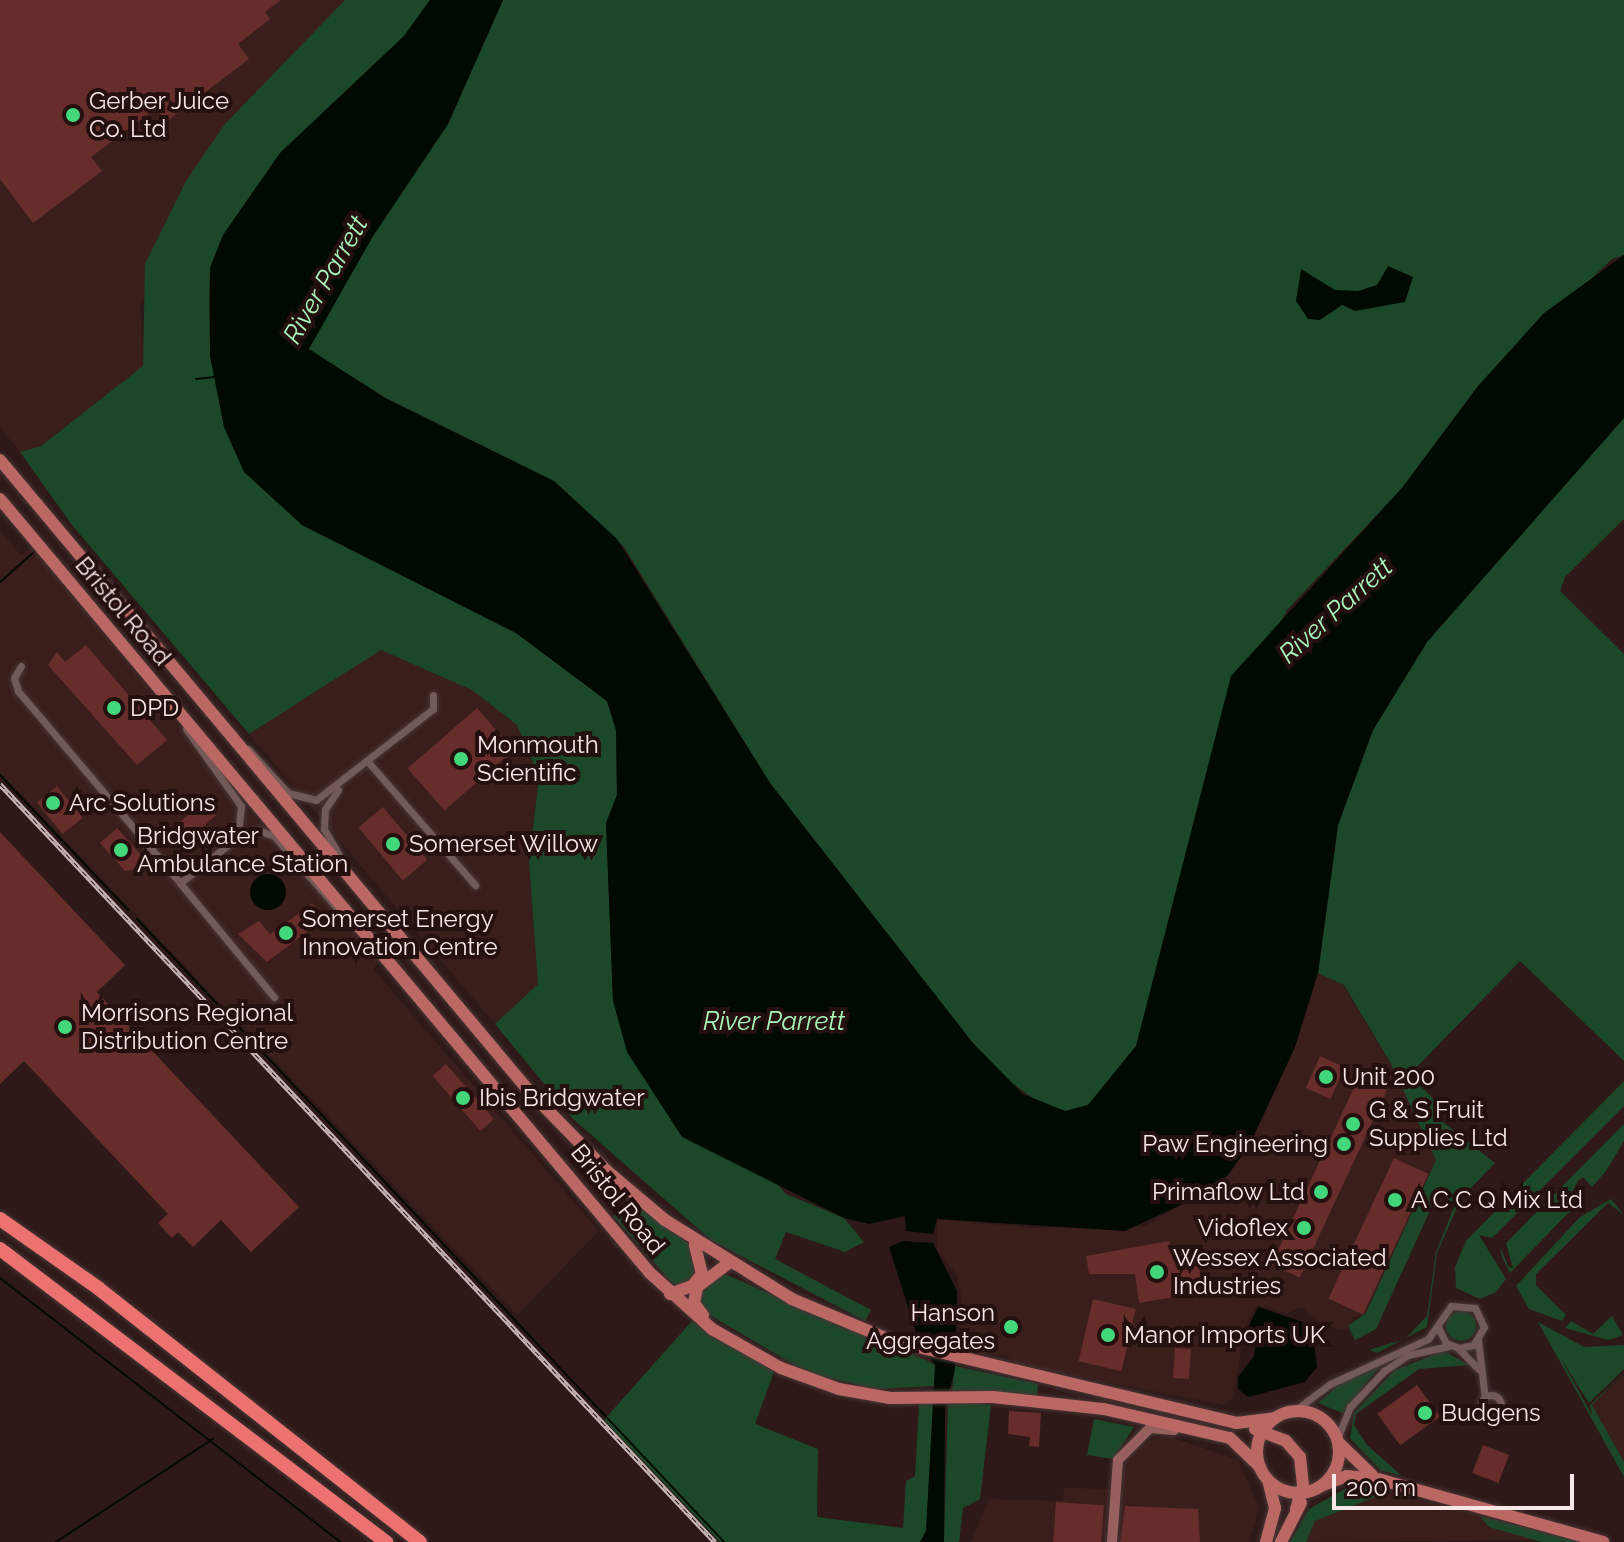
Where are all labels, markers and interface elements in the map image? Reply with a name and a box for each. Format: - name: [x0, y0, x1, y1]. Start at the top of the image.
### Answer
- place label: Gerber Juice Co. Ltd: [89, 87, 230, 143]
- marker: Gerber Juice Co. Ltd: [64, 106, 82, 124]
- water label: River Parrett: [277, 210, 375, 350]
- street label: Bristol Road: [69, 551, 177, 671]
- water label: River Parrett: [1273, 552, 1399, 670]
- place label: DPD: [130, 694, 179, 722]
- marker: DPD: [105, 699, 123, 717]
- place label: Monmouth Scientific: [477, 731, 599, 787]
- marker: Monmouth Scientific: [452, 750, 470, 768]
- place label: Arc Solutions: [69, 789, 215, 817]
- marker: Arc Solutions: [44, 794, 62, 812]
- place label: Bridgwater Ambulance Station: [137, 822, 348, 878]
- place label: Somerset Willow: [409, 830, 599, 858]
- marker: Somerset Willow: [384, 835, 402, 853]
- marker: Bridgwater Ambulance Station: [112, 841, 130, 859]
- place label: Somerset Energy Innovation Centre: [302, 905, 497, 961]
- marker: Somerset Energy Innovation Centre: [277, 924, 295, 942]
- place label: Morrisons Regional Distribution Centre: [81, 999, 293, 1055]
- water label: River Parrett: [703, 1006, 845, 1038]
- marker: Morrisons Regional Distribution Centre: [56, 1018, 74, 1036]
- place label: Unit 200: [1342, 1063, 1435, 1091]
- marker: Unit 200: [1317, 1068, 1335, 1086]
- place label: Ibis Bridgwater: [479, 1084, 645, 1112]
- marker: Ibis Bridgwater: [454, 1089, 472, 1107]
- place label: G & S Fruit Supplies Ltd: [1369, 1096, 1508, 1152]
- marker: G & S Fruit Supplies Ltd: [1344, 1115, 1362, 1133]
- place label: Paw Engineering: [1142, 1130, 1328, 1158]
- marker: Paw Engineering: [1335, 1135, 1353, 1153]
- street label: Bristol Road: [565, 1138, 671, 1260]
- place label: Primaflow Ltd: [1151, 1178, 1305, 1206]
- marker: Primaflow Ltd: [1312, 1183, 1330, 1201]
- place label: A C C Q Mix Ltd: [1411, 1186, 1584, 1214]
- marker: A C C Q Mix Ltd: [1386, 1191, 1404, 1209]
- place label: Vidoflex: [1198, 1214, 1288, 1242]
- marker: Vidoflex: [1295, 1219, 1313, 1237]
- place label: Wessex Associated Industries: [1173, 1244, 1387, 1300]
- marker: Wessex Associated Industries: [1148, 1263, 1166, 1281]
- place label: Hanson Aggregates: [866, 1299, 995, 1355]
- marker: Hanson Aggregates: [1002, 1318, 1020, 1336]
- place label: Manor Imports UK: [1124, 1321, 1326, 1349]
- marker: Manor Imports UK: [1099, 1326, 1117, 1344]
- place label: Budgens: [1441, 1399, 1541, 1427]
- marker: Budgens: [1416, 1404, 1434, 1422]
- scale bar: [1336, 1458, 1578, 1508]
- text: 200 m: [1346, 1473, 1416, 1502]

